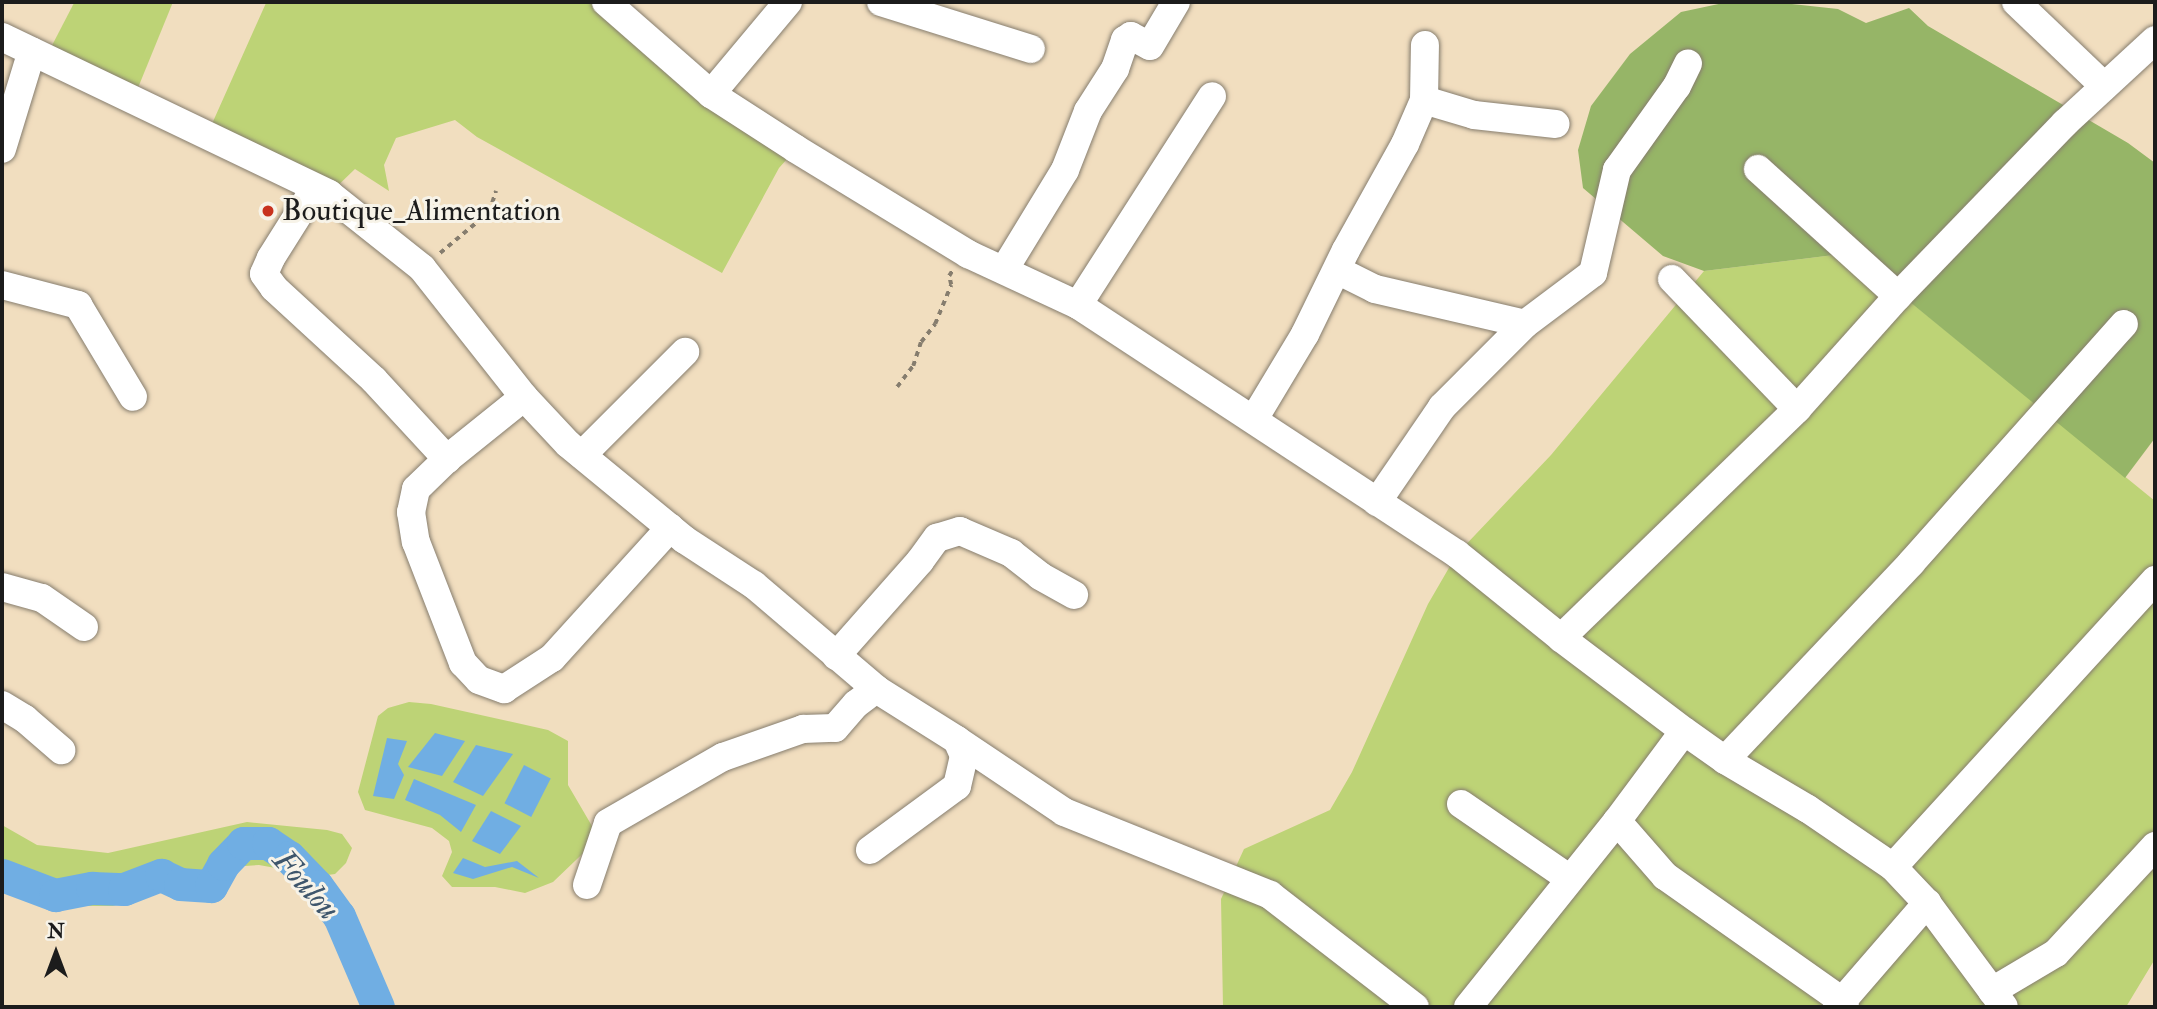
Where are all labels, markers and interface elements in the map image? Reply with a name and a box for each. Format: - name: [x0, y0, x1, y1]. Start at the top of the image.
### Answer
- place label: Boutique_Alimentation: [282, 193, 561, 229]
- marker: Boutique_Alimentation: [260, 203, 276, 219]
- water label: Foulou: [265, 842, 347, 928]
- north arrow: [21, 918, 91, 988]
- text: N: [47, 920, 65, 944]

